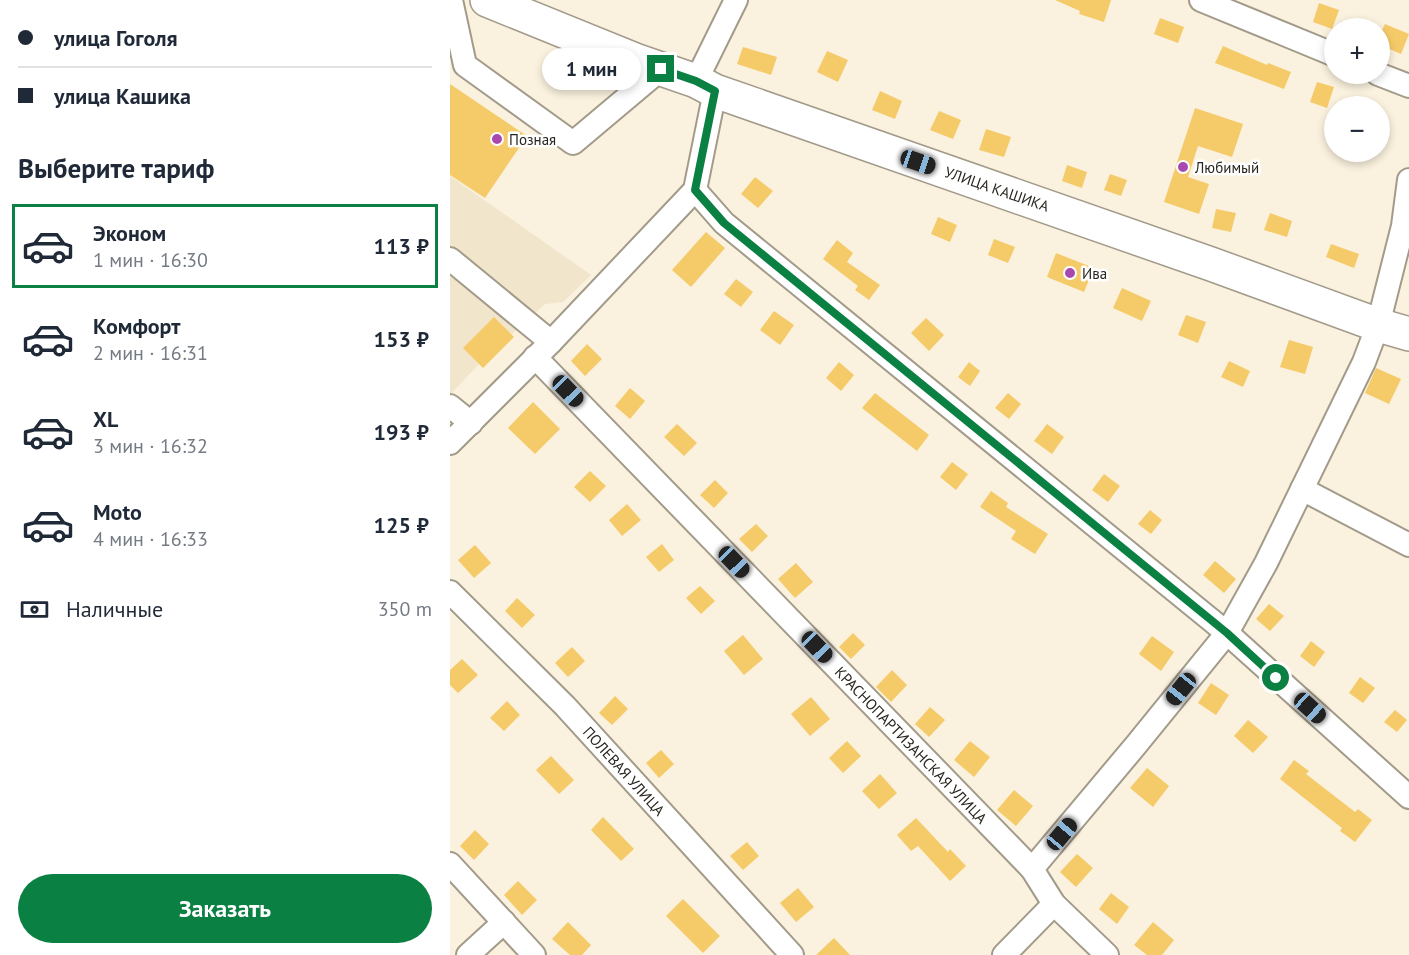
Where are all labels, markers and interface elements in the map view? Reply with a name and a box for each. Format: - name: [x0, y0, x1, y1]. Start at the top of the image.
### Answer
- map controls: [1324, 18, 1390, 162]
- button: +: [1324, 18, 1390, 84]
- text: улица Гоголя: [54, 24, 178, 52]
- callout: 1 мин: [541, 48, 640, 90]
- route end: [647, 55, 674, 82]
- text: 1 мин: [566, 56, 617, 82]
- text: улица Кашика: [54, 82, 191, 110]
- button: −: [1324, 96, 1390, 162]
- place label: Позная: [509, 130, 556, 149]
- marker: Позная: [490, 132, 504, 146]
- car: [898, 148, 938, 176]
- text: Выберите тариф: [18, 151, 214, 185]
- place label: Любимый: [1194, 158, 1259, 177]
- marker: Любимый: [1176, 160, 1190, 174]
- street label: УЛИЦА КАШИКА: [942, 162, 1052, 216]
- icon: car: [21, 219, 75, 273]
- text: Эконом: [93, 219, 166, 247]
- text: 113 ₽: [374, 232, 429, 260]
- text: 1 мин · 16:30: [93, 247, 208, 273]
- place label: Ива: [1082, 264, 1107, 283]
- marker: Ива: [1063, 266, 1077, 280]
- icon: car: [21, 312, 75, 366]
- text: Комфорт: [93, 312, 181, 340]
- text: 153 ₽: [374, 325, 429, 353]
- text: 2 мин · 16:31: [93, 340, 208, 366]
- car: [549, 372, 587, 410]
- icon: car: [21, 405, 75, 459]
- text: XL: [93, 405, 118, 433]
- text: 193 ₽: [374, 418, 429, 446]
- text: 3 мин · 16:32: [93, 433, 208, 459]
- icon: car: [21, 498, 75, 552]
- text: Moto: [93, 498, 142, 526]
- text: 125 ₽: [374, 511, 429, 539]
- text: 4 мин · 16:33: [93, 526, 208, 552]
- car: [715, 543, 753, 581]
- icon: cash: [18, 593, 51, 626]
- text: Наличные: [66, 595, 163, 623]
- text: 350 m: [378, 596, 432, 622]
- car: [798, 628, 836, 666]
- street label: КРАСНОПАРТИЗАНСКАЯ УЛИЦА: [831, 662, 991, 828]
- route start: [1262, 664, 1289, 691]
- car: [1163, 669, 1199, 709]
- car: [1291, 689, 1329, 727]
- street label: ПОЛЕВАЯ УЛИЦА: [579, 722, 669, 820]
- car: [1044, 814, 1080, 854]
- button: Заказать: [18, 874, 432, 943]

